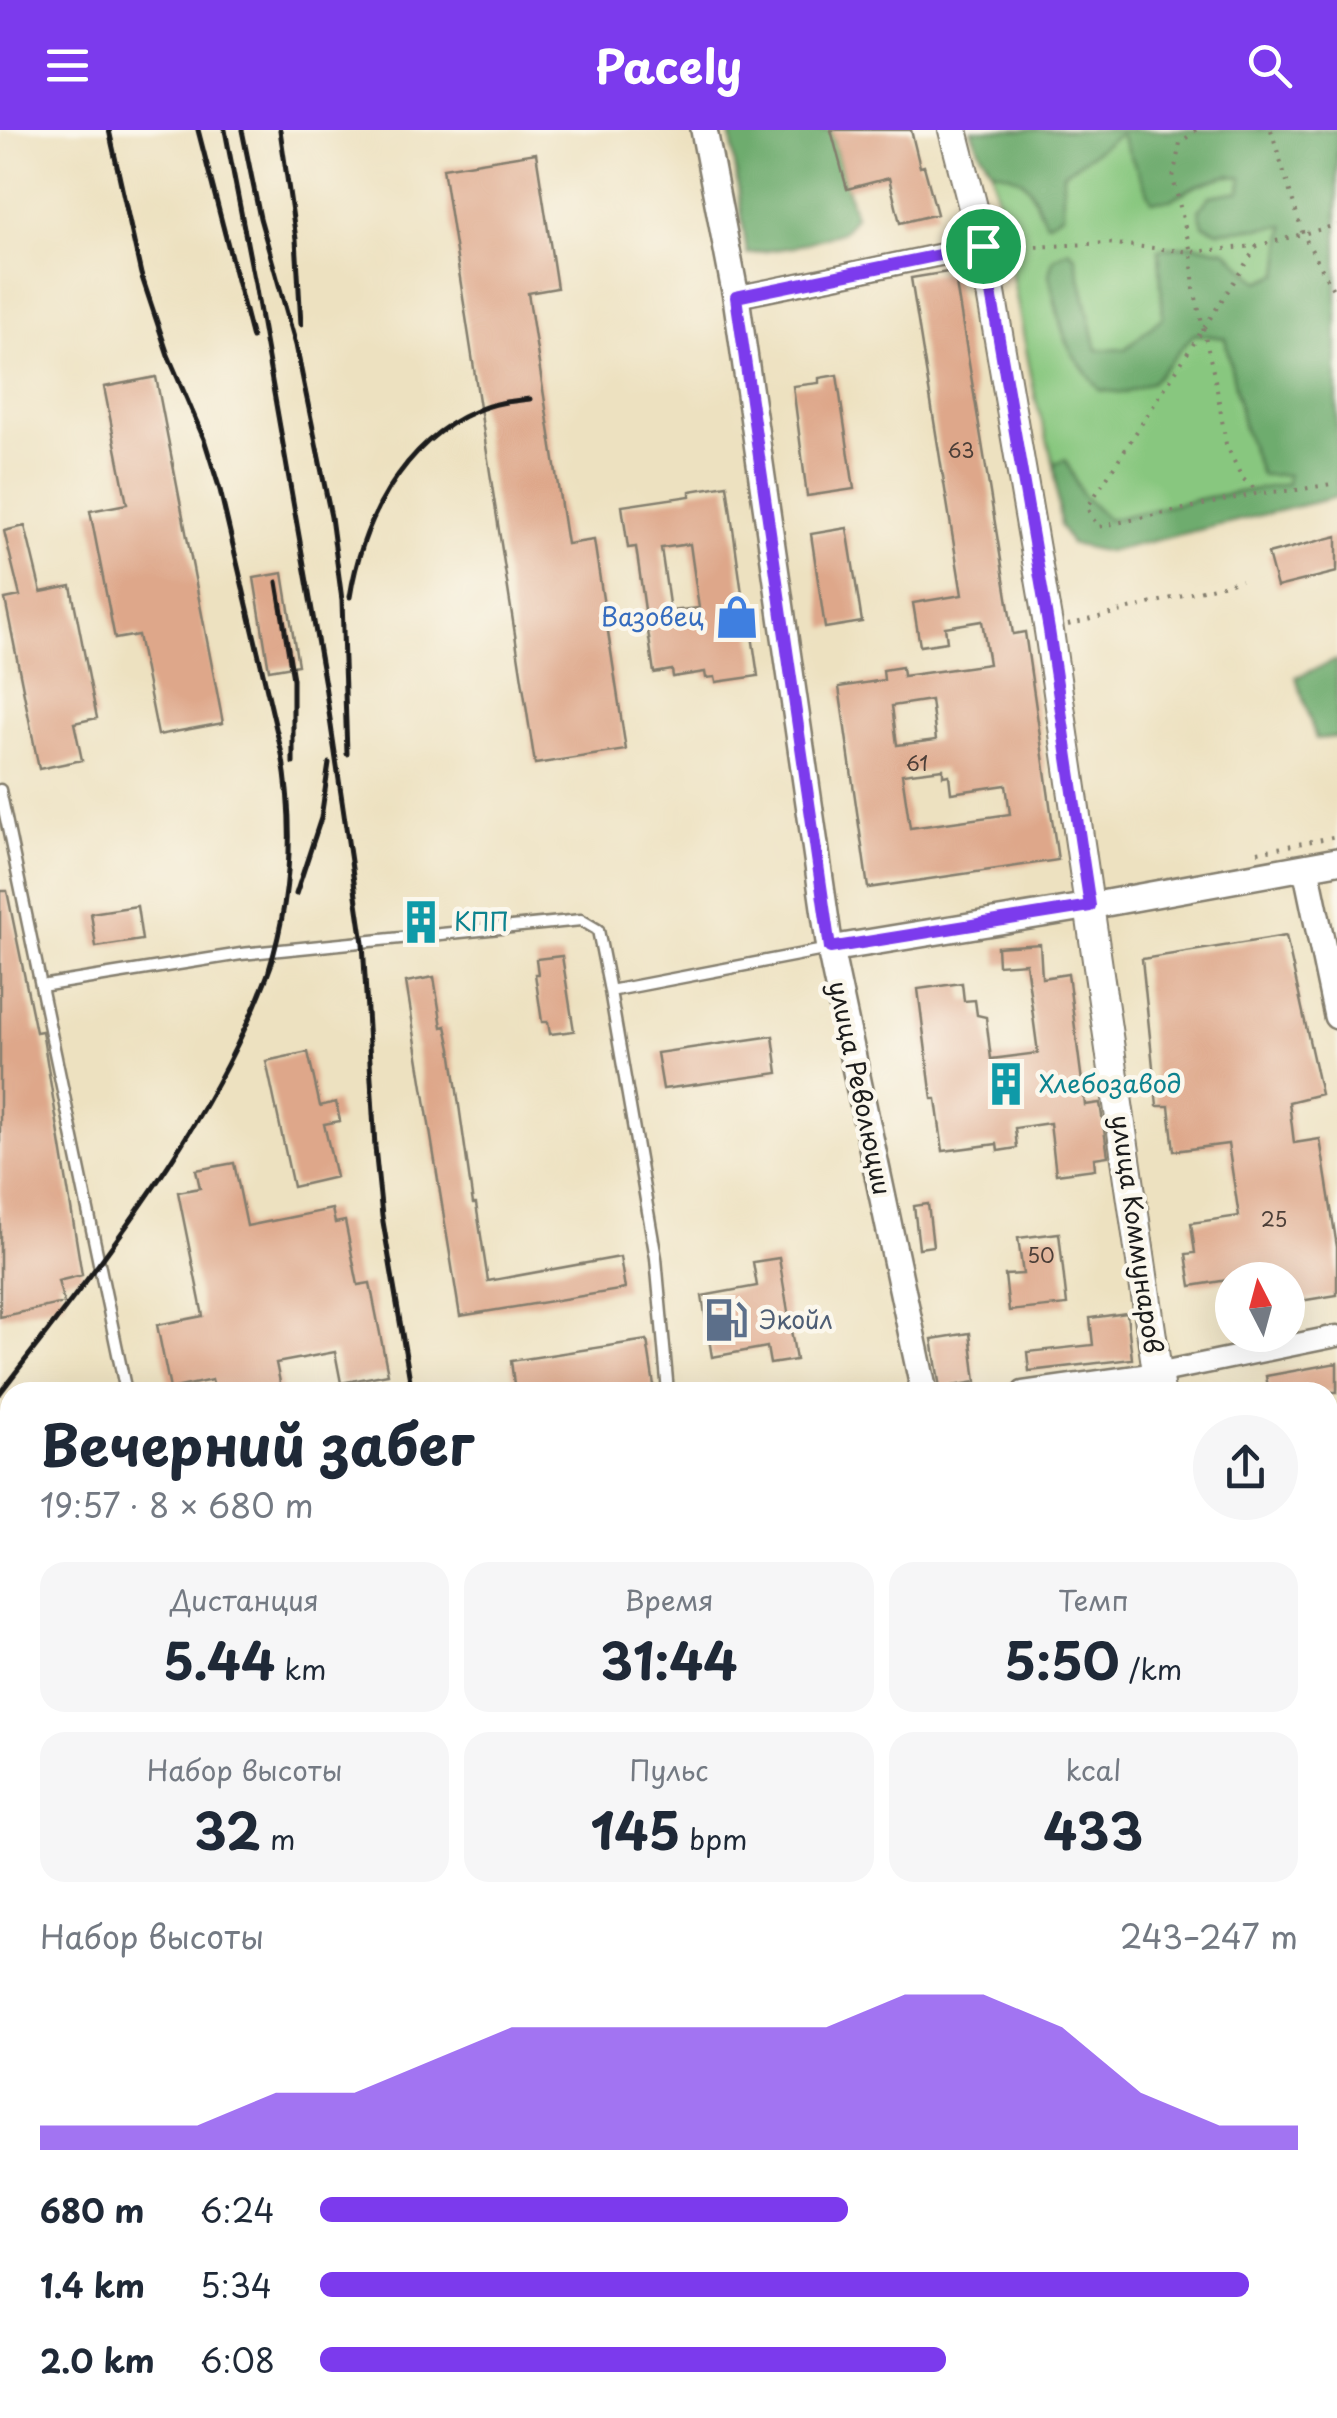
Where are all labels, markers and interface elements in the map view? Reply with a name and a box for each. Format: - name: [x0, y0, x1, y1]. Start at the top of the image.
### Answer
- text: Pacely: [595, 31, 742, 99]
- icon: menu: [40, 38, 95, 93]
- icon: search: [1242, 38, 1297, 93]
- pin: [941, 204, 1026, 289]
- icon: arrive: [956, 219, 1011, 274]
- house number: 63: [948, 435, 974, 465]
- shop icon: Вазовец: [713, 593, 761, 641]
- place label: Вазовец: [601, 597, 704, 635]
- house number: 61: [906, 748, 928, 778]
- building icon: КПП: [397, 898, 445, 946]
- place label: КПП: [454, 902, 509, 940]
- street label: улица Революции: [820, 977, 902, 1198]
- building icon: Хлебозавод: [982, 1060, 1030, 1108]
- place label: Хлебозавод: [1039, 1064, 1182, 1102]
- street label: улица Коммунаров: [1102, 1112, 1174, 1355]
- house number: 25: [1261, 1204, 1287, 1234]
- house number: 50: [1027, 1240, 1055, 1270]
- north arrow: [1215, 1262, 1305, 1352]
- map controls: [1215, 1262, 1305, 1352]
- fuel station icon: Экойл: [702, 1296, 750, 1344]
- place label: Экойл: [759, 1300, 833, 1338]
- text: Вечерний забег: [40, 1402, 474, 1485]
- button: share: [1193, 1415, 1298, 1520]
- text: 19:57 · 8 × 680 m: [40, 1481, 314, 1529]
- text: Дистанция: [170, 1578, 319, 1621]
- text: Время: [624, 1578, 714, 1621]
- text: Темп: [1058, 1578, 1129, 1621]
- text: 5.44: [163, 1621, 275, 1697]
- text: 31:44: [600, 1621, 738, 1697]
- text: 5:50: [1004, 1621, 1120, 1697]
- text: km: [275, 1647, 326, 1690]
- text: /km: [1120, 1647, 1182, 1690]
- text: Набор высоты: [147, 1748, 343, 1791]
- text: Пульс: [629, 1748, 709, 1791]
- text: kcal: [1065, 1748, 1121, 1791]
- text: 32: [194, 1791, 261, 1867]
- text: 145: [590, 1791, 680, 1867]
- text: 433: [1043, 1791, 1143, 1867]
- text: m: [261, 1817, 295, 1860]
- text: bpm: [680, 1817, 748, 1860]
- text: Набор высоты: [40, 1912, 264, 1960]
- text: 243–247 m: [1120, 1912, 1298, 1960]
- text: 680 m: [40, 2186, 144, 2234]
- text: 6:24: [200, 2186, 275, 2234]
- text: 1.4 km: [40, 2261, 145, 2309]
- text: 5:34: [200, 2261, 272, 2309]
- text: 2.0 km: [40, 2336, 155, 2384]
- text: 6:08: [200, 2336, 275, 2384]

